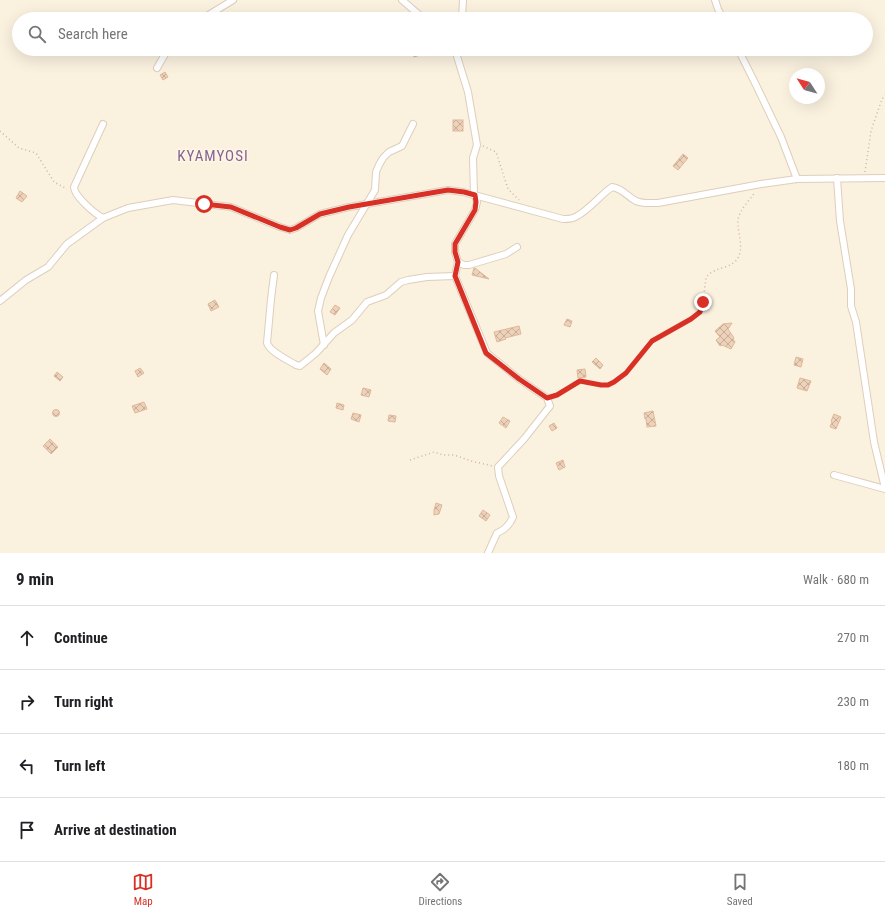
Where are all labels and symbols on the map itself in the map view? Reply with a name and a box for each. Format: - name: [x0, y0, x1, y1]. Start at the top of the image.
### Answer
- north arrow: [789, 68, 825, 104]
- district label: KYAMYOSI: [177, 147, 249, 165]
- route start: [195, 195, 213, 213]
- route end: [694, 293, 712, 311]

